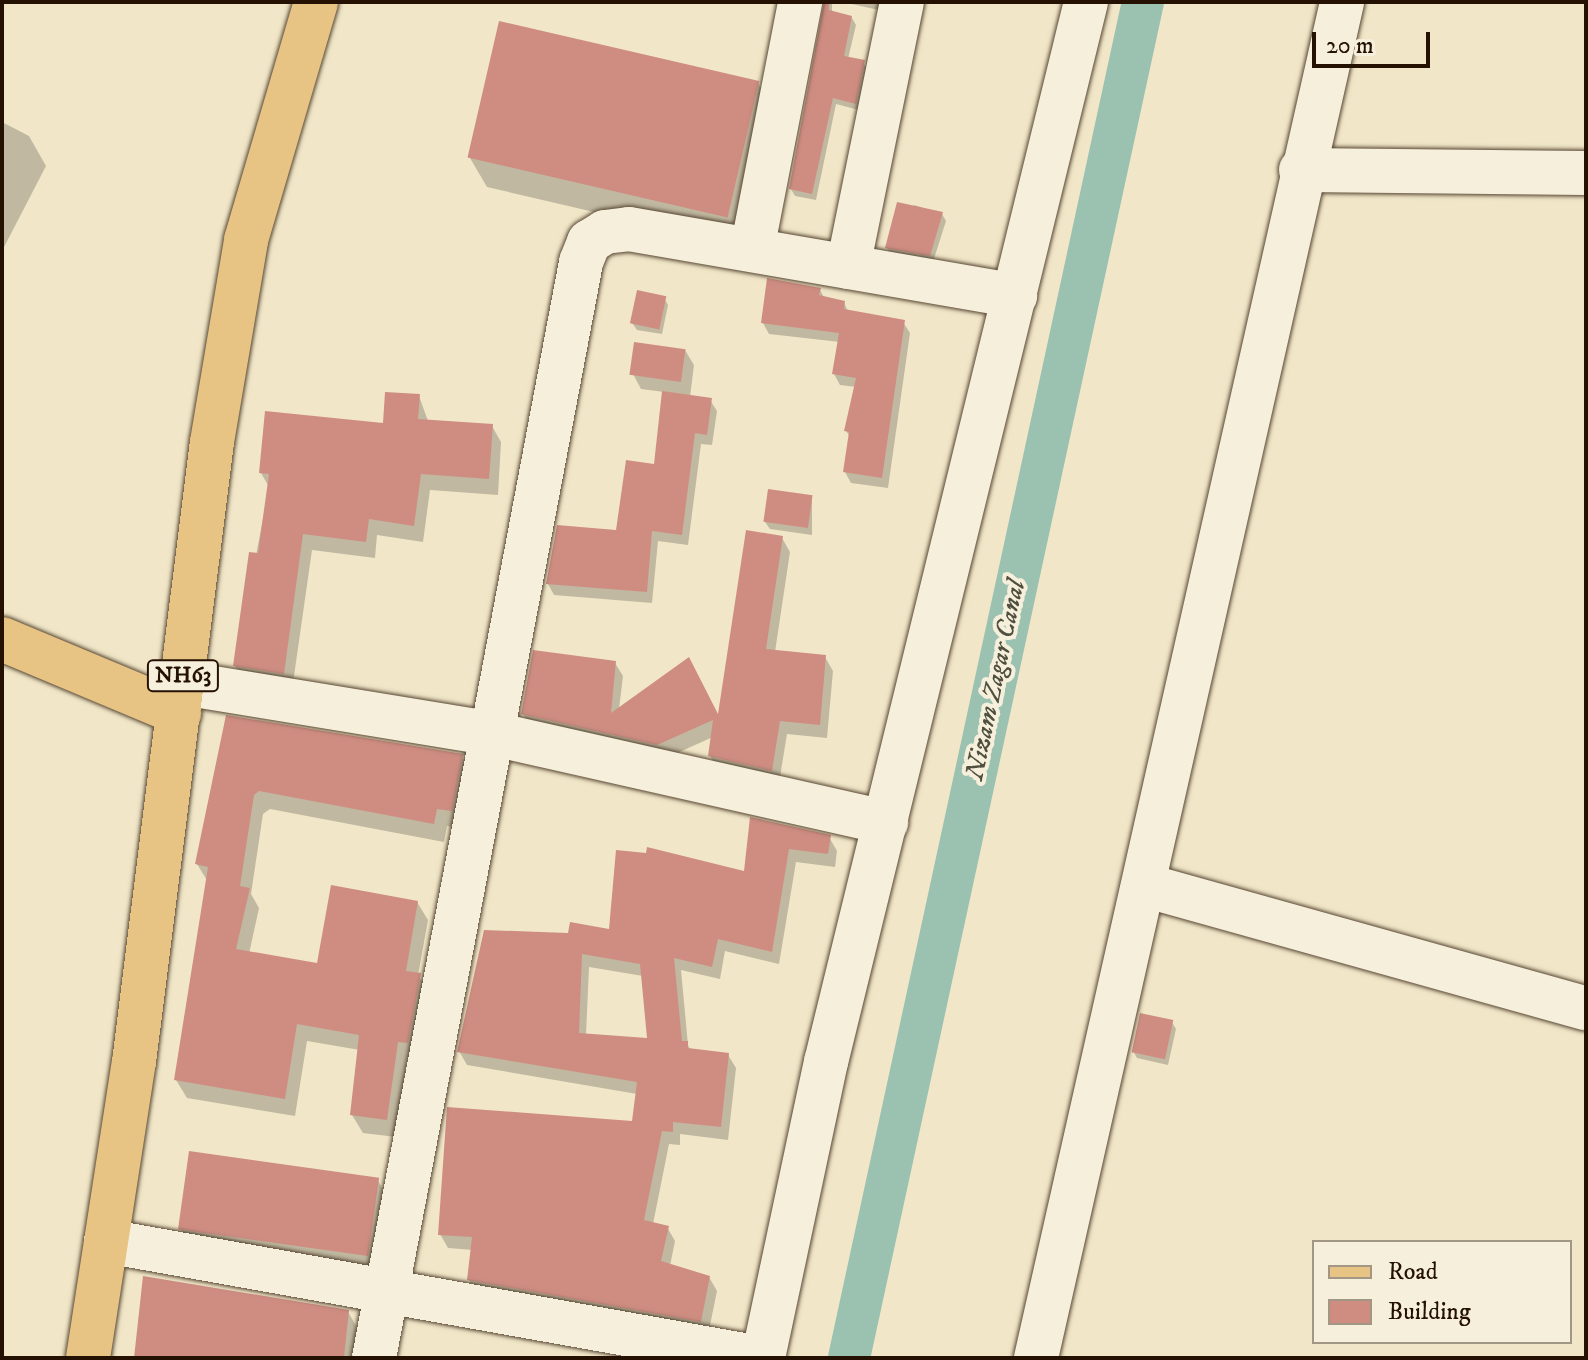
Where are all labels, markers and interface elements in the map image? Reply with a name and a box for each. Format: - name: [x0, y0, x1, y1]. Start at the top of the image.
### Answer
- scale bar: [1316, 16, 1434, 66]
- text: 20 m: [1326, 31, 1374, 61]
- water label: Nizam Zagar Canal: [960, 577, 1032, 783]
- road number: NH63: [145, 658, 221, 694]
- legend: [1312, 1240, 1572, 1344]
- text: Road: [1388, 1257, 1438, 1287]
- text: Building: [1388, 1297, 1471, 1327]

